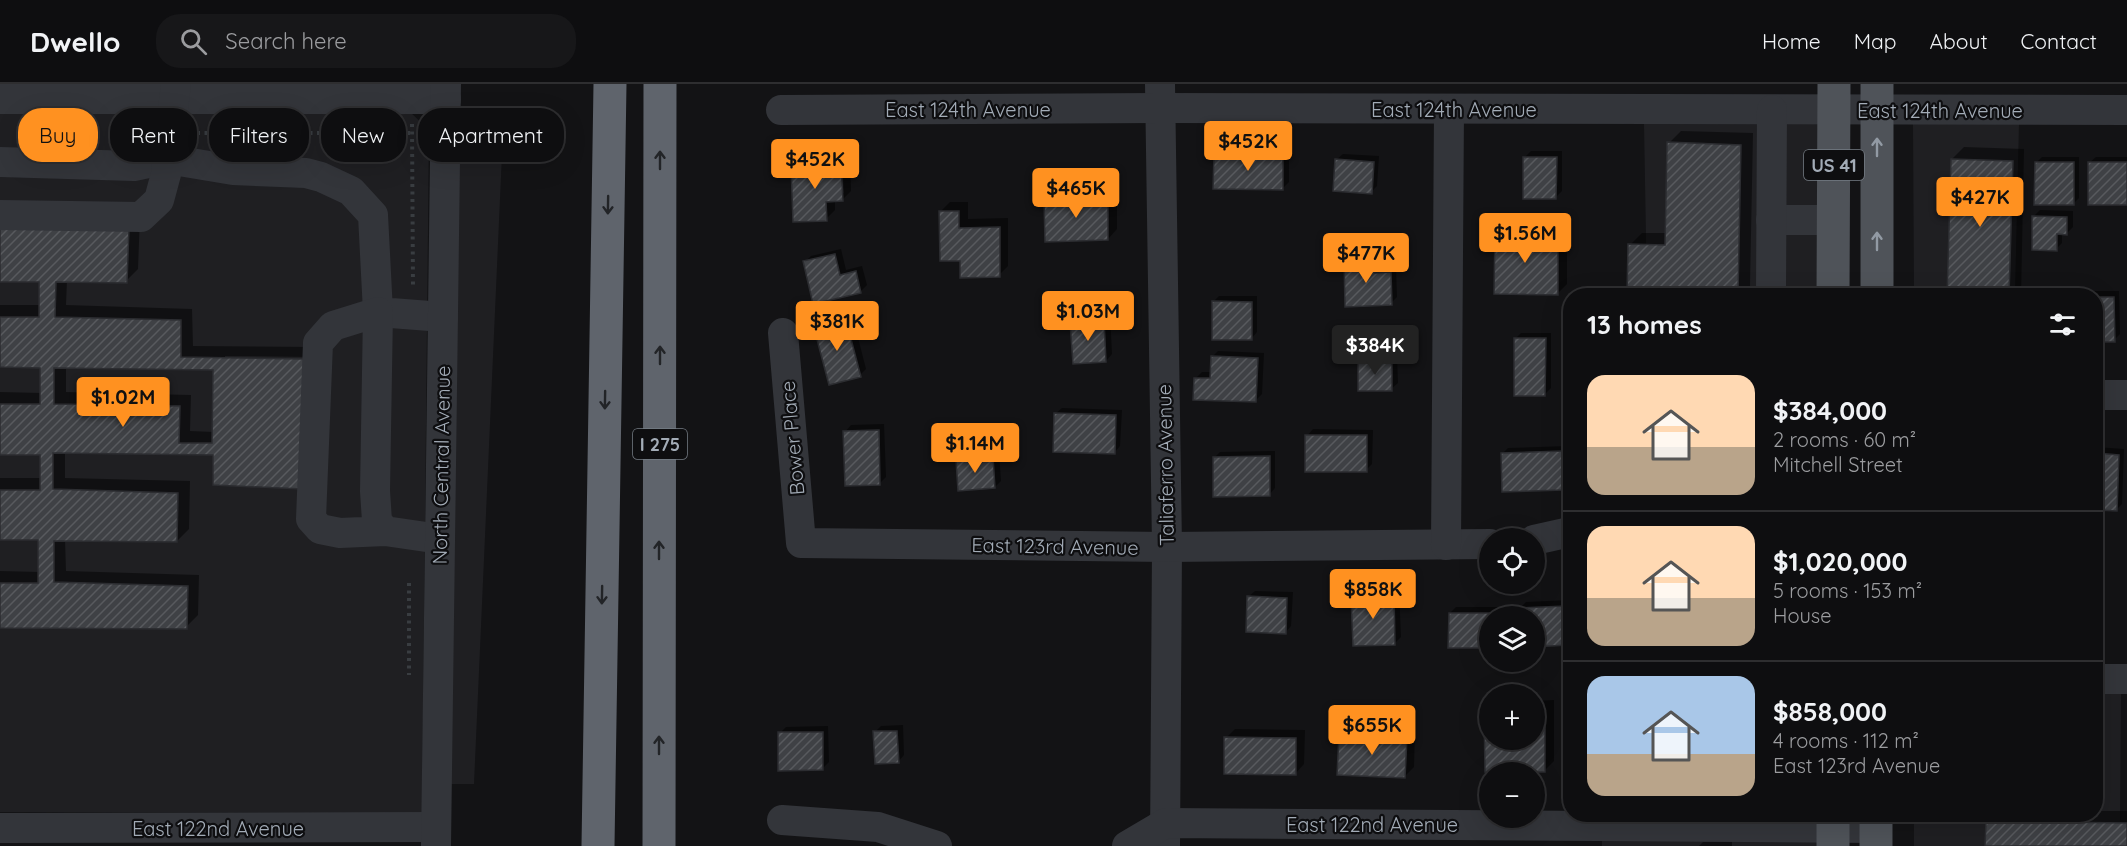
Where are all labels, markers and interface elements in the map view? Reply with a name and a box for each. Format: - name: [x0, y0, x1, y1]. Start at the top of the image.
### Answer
- search box: [156, 14, 576, 68]
- text: Dwello: [30, 24, 120, 59]
- icon: search: [177, 25, 210, 58]
- text: Search here: [225, 27, 347, 55]
- text: Home: [1762, 28, 1821, 54]
- text: Map: [1854, 28, 1897, 54]
- text: About: [1930, 28, 1988, 54]
- text: Contact: [2021, 28, 2097, 54]
- street label: East 124th Avenue: [885, 97, 1051, 122]
- street label: East 124th Avenue: [1371, 97, 1537, 122]
- street label: East 124th Avenue: [1857, 98, 2023, 123]
- chip: Buy: [18, 108, 98, 162]
- chip: Rent: [110, 108, 197, 162]
- chip: Filters: [209, 108, 309, 162]
- chip: New: [321, 108, 406, 162]
- chip: Apartment: [418, 108, 564, 162]
- pin: $452K: [1206, 121, 1290, 172]
- text: $452K: [1218, 128, 1278, 153]
- one-way arrow: [1871, 138, 1883, 158]
- pin: $452K: [773, 139, 857, 190]
- text: $452K: [785, 146, 845, 171]
- one-way arrow: [654, 150, 666, 170]
- road number: US 41: [1804, 150, 1864, 180]
- pin: $465K: [1034, 168, 1118, 219]
- text: $465K: [1046, 175, 1106, 200]
- pin: $427K: [1938, 177, 2022, 228]
- text: $427K: [1950, 184, 2010, 209]
- one-way arrow: [602, 195, 614, 215]
- pin: $1.56M: [1476, 213, 1574, 264]
- text: $1.56M: [1493, 220, 1557, 245]
- one-way arrow: [1871, 231, 1883, 251]
- pin: $477K: [1324, 233, 1408, 284]
- text: $477K: [1337, 240, 1395, 265]
- pin: $1.03M: [1039, 291, 1137, 342]
- text: $1.03M: [1056, 298, 1120, 323]
- pin: $381K: [795, 301, 879, 352]
- text: $381K: [810, 308, 864, 333]
- text: 13 homes: [1587, 308, 1702, 341]
- icon: filters: [2046, 308, 2079, 341]
- pin: $384K: [1333, 325, 1417, 376]
- text: $384K: [1346, 332, 1404, 357]
- one-way arrow: [654, 345, 666, 365]
- street label: North Central Avenue: [427, 365, 455, 565]
- pin: $1.02M: [74, 377, 172, 428]
- street label: Bower Place: [775, 380, 809, 496]
- text: $1.02M: [91, 384, 155, 409]
- street label: Taliaferro Avenue: [1151, 384, 1179, 546]
- one-way arrow: [599, 390, 611, 410]
- text: $384,000: [1773, 394, 1887, 427]
- icon: home: [1635, 399, 1707, 471]
- pin: $1.14M: [926, 423, 1024, 474]
- text: 2 rooms · 60 m²: [1773, 427, 1916, 452]
- road number: I 275: [633, 429, 687, 459]
- text: $1.14M: [945, 430, 1005, 455]
- text: Mitchell Street: [1773, 452, 1903, 477]
- map controls: [1479, 528, 1545, 828]
- button: locate: [1479, 528, 1545, 594]
- street label: East 123rd Avenue: [971, 532, 1139, 560]
- one-way arrow: [653, 540, 665, 560]
- text: $1,020,000: [1773, 545, 1908, 578]
- icon: home: [1635, 550, 1707, 622]
- pin: $858K: [1331, 569, 1415, 620]
- text: $858K: [1344, 576, 1402, 601]
- text: 5 rooms · 153 m²: [1773, 578, 1922, 603]
- one-way arrow: [596, 585, 607, 605]
- text: House: [1773, 603, 1832, 628]
- button: layers: [1479, 606, 1545, 672]
- button: +: [1479, 684, 1545, 750]
- text: $858,000: [1773, 695, 1887, 728]
- icon: home: [1635, 700, 1707, 772]
- pin: $655K: [1330, 705, 1414, 756]
- text: $655K: [1342, 712, 1402, 737]
- text: 4 rooms · 112 m²: [1773, 728, 1919, 753]
- one-way arrow: [653, 735, 665, 755]
- text: East 123rd Avenue: [1773, 753, 1940, 778]
- button: −: [1479, 762, 1545, 828]
- street label: East 122nd Avenue: [1286, 812, 1458, 837]
- street label: East 122nd Avenue: [132, 816, 304, 841]

